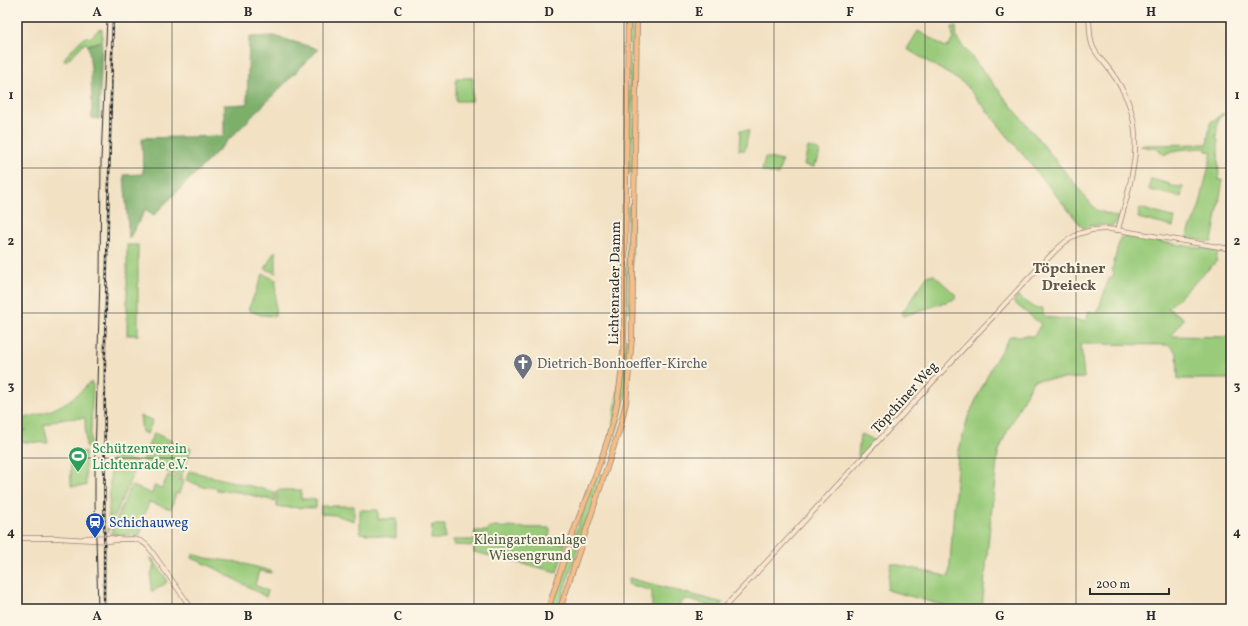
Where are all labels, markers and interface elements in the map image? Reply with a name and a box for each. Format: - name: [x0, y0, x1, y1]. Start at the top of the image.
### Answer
- text: A: [92, 4, 102, 22]
- text: B: [244, 4, 253, 22]
- text: C: [394, 4, 402, 22]
- text: D: [544, 4, 554, 22]
- text: E: [695, 4, 703, 22]
- text: F: [846, 4, 854, 22]
- text: G: [995, 4, 1005, 22]
- text: H: [1146, 4, 1156, 22]
- text: 1: [8, 87, 14, 105]
- text: 1: [1234, 87, 1240, 105]
- street label: Lichtenrader Damm: [605, 221, 626, 345]
- text: 2: [8, 233, 15, 251]
- text: 2: [1234, 233, 1241, 251]
- district label: Töpchiner Dreieck: [1033, 259, 1106, 297]
- church icon: Dietrich-Bonhoeffer-Kirche: [512, 352, 534, 380]
- place label: Dietrich-Bonhoeffer-Kirche: [537, 355, 708, 374]
- street label: Töpchiner Weg: [868, 358, 943, 438]
- text: 3: [8, 378, 15, 396]
- text: 3: [1234, 378, 1241, 396]
- place label: Schützenverein Lichtenrade e.V.: [92, 440, 188, 475]
- sports icon: Schützenverein Lichtenrade e.V.: [67, 445, 89, 473]
- station icon: Schichauweg: [84, 511, 106, 539]
- place label: Schichauweg: [109, 514, 188, 533]
- text: 4: [7, 524, 15, 542]
- text: 4: [1233, 524, 1241, 542]
- park label: Kleingartenanlage Wiesengrund: [474, 531, 587, 566]
- scale bar: [1090, 570, 1169, 596]
- text: 200 m: [1096, 577, 1130, 593]
- text: A: [92, 608, 102, 626]
- text: B: [244, 608, 253, 626]
- text: C: [394, 608, 402, 626]
- text: D: [544, 608, 554, 626]
- text: E: [695, 608, 703, 626]
- text: F: [846, 608, 854, 626]
- text: G: [995, 608, 1005, 626]
- text: H: [1146, 608, 1156, 626]

